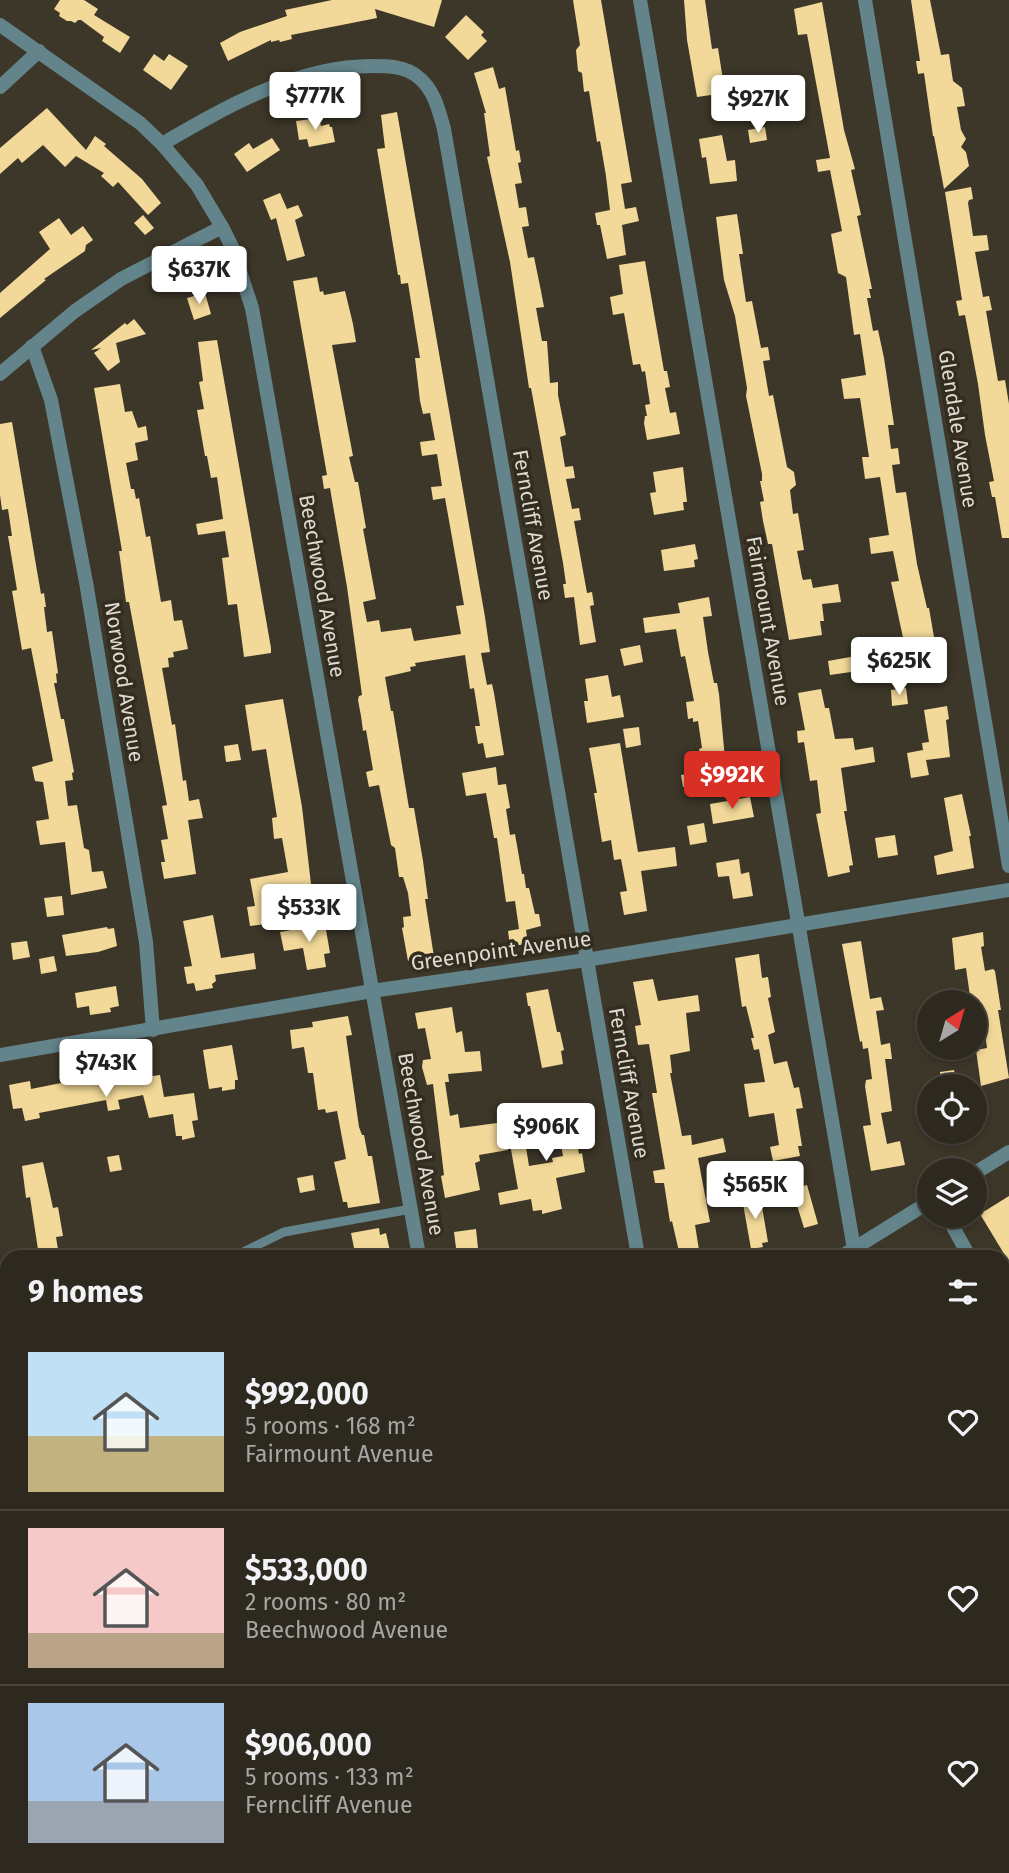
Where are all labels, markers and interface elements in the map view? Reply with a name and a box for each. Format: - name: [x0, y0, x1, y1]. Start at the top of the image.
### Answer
- pin: $777K: [266, 72, 364, 132]
- pin: $927K: [709, 76, 807, 135]
- text: $777K: [285, 81, 345, 109]
- text: $927K: [727, 84, 789, 112]
- pin: $637K: [150, 246, 248, 306]
- text: $637K: [168, 255, 230, 283]
- street label: Glendale Avenue: [933, 348, 983, 510]
- street label: Ferncliff Avenue: [507, 447, 559, 603]
- street label: Beechwood Avenue: [293, 492, 351, 680]
- street label: Fairmount Avenue: [740, 534, 796, 708]
- street label: Norwood Avenue: [98, 600, 150, 764]
- pin: $625K: [850, 638, 948, 697]
- text: $625K: [867, 646, 931, 674]
- pin: $992K: [683, 752, 781, 811]
- text: $992K: [700, 760, 764, 788]
- pin: $533K: [260, 884, 358, 944]
- text: $533K: [277, 893, 341, 921]
- street label: Greenpoint Avenue: [409, 925, 593, 977]
- north arrow: [917, 990, 987, 1060]
- map controls: [917, 990, 987, 1228]
- street label: Ferncliff Avenue: [603, 1005, 655, 1161]
- pin: $743K: [57, 1040, 155, 1099]
- text: $743K: [75, 1048, 137, 1076]
- street label: Beechwood Avenue: [392, 1050, 450, 1238]
- button: locate: [917, 1074, 987, 1144]
- pin: $906K: [497, 1104, 595, 1163]
- text: $906K: [513, 1112, 579, 1140]
- button: layers: [917, 1158, 987, 1228]
- pin: $565K: [706, 1162, 804, 1221]
- text: $565K: [723, 1170, 787, 1198]
- icon: filters: [944, 1273, 982, 1311]
- text: 9 homes: [28, 1274, 143, 1310]
- text: $992,000: [245, 1376, 369, 1412]
- icon: home: [84, 1380, 168, 1464]
- icon: heart: [944, 1403, 982, 1441]
- text: 5 rooms · 168 m²: [245, 1412, 416, 1440]
- text: Fairmount Avenue: [245, 1440, 434, 1468]
- text: $533,000: [245, 1552, 368, 1588]
- icon: home: [84, 1556, 168, 1640]
- icon: heart: [944, 1579, 982, 1617]
- text: 2 rooms · 80 m²: [245, 1588, 406, 1616]
- text: Beechwood Avenue: [245, 1616, 448, 1644]
- text: $906,000: [245, 1727, 372, 1763]
- icon: home: [84, 1731, 168, 1815]
- icon: heart: [944, 1754, 982, 1792]
- text: 5 rooms · 133 m²: [245, 1763, 414, 1791]
- text: Ferncliff Avenue: [245, 1791, 412, 1819]

